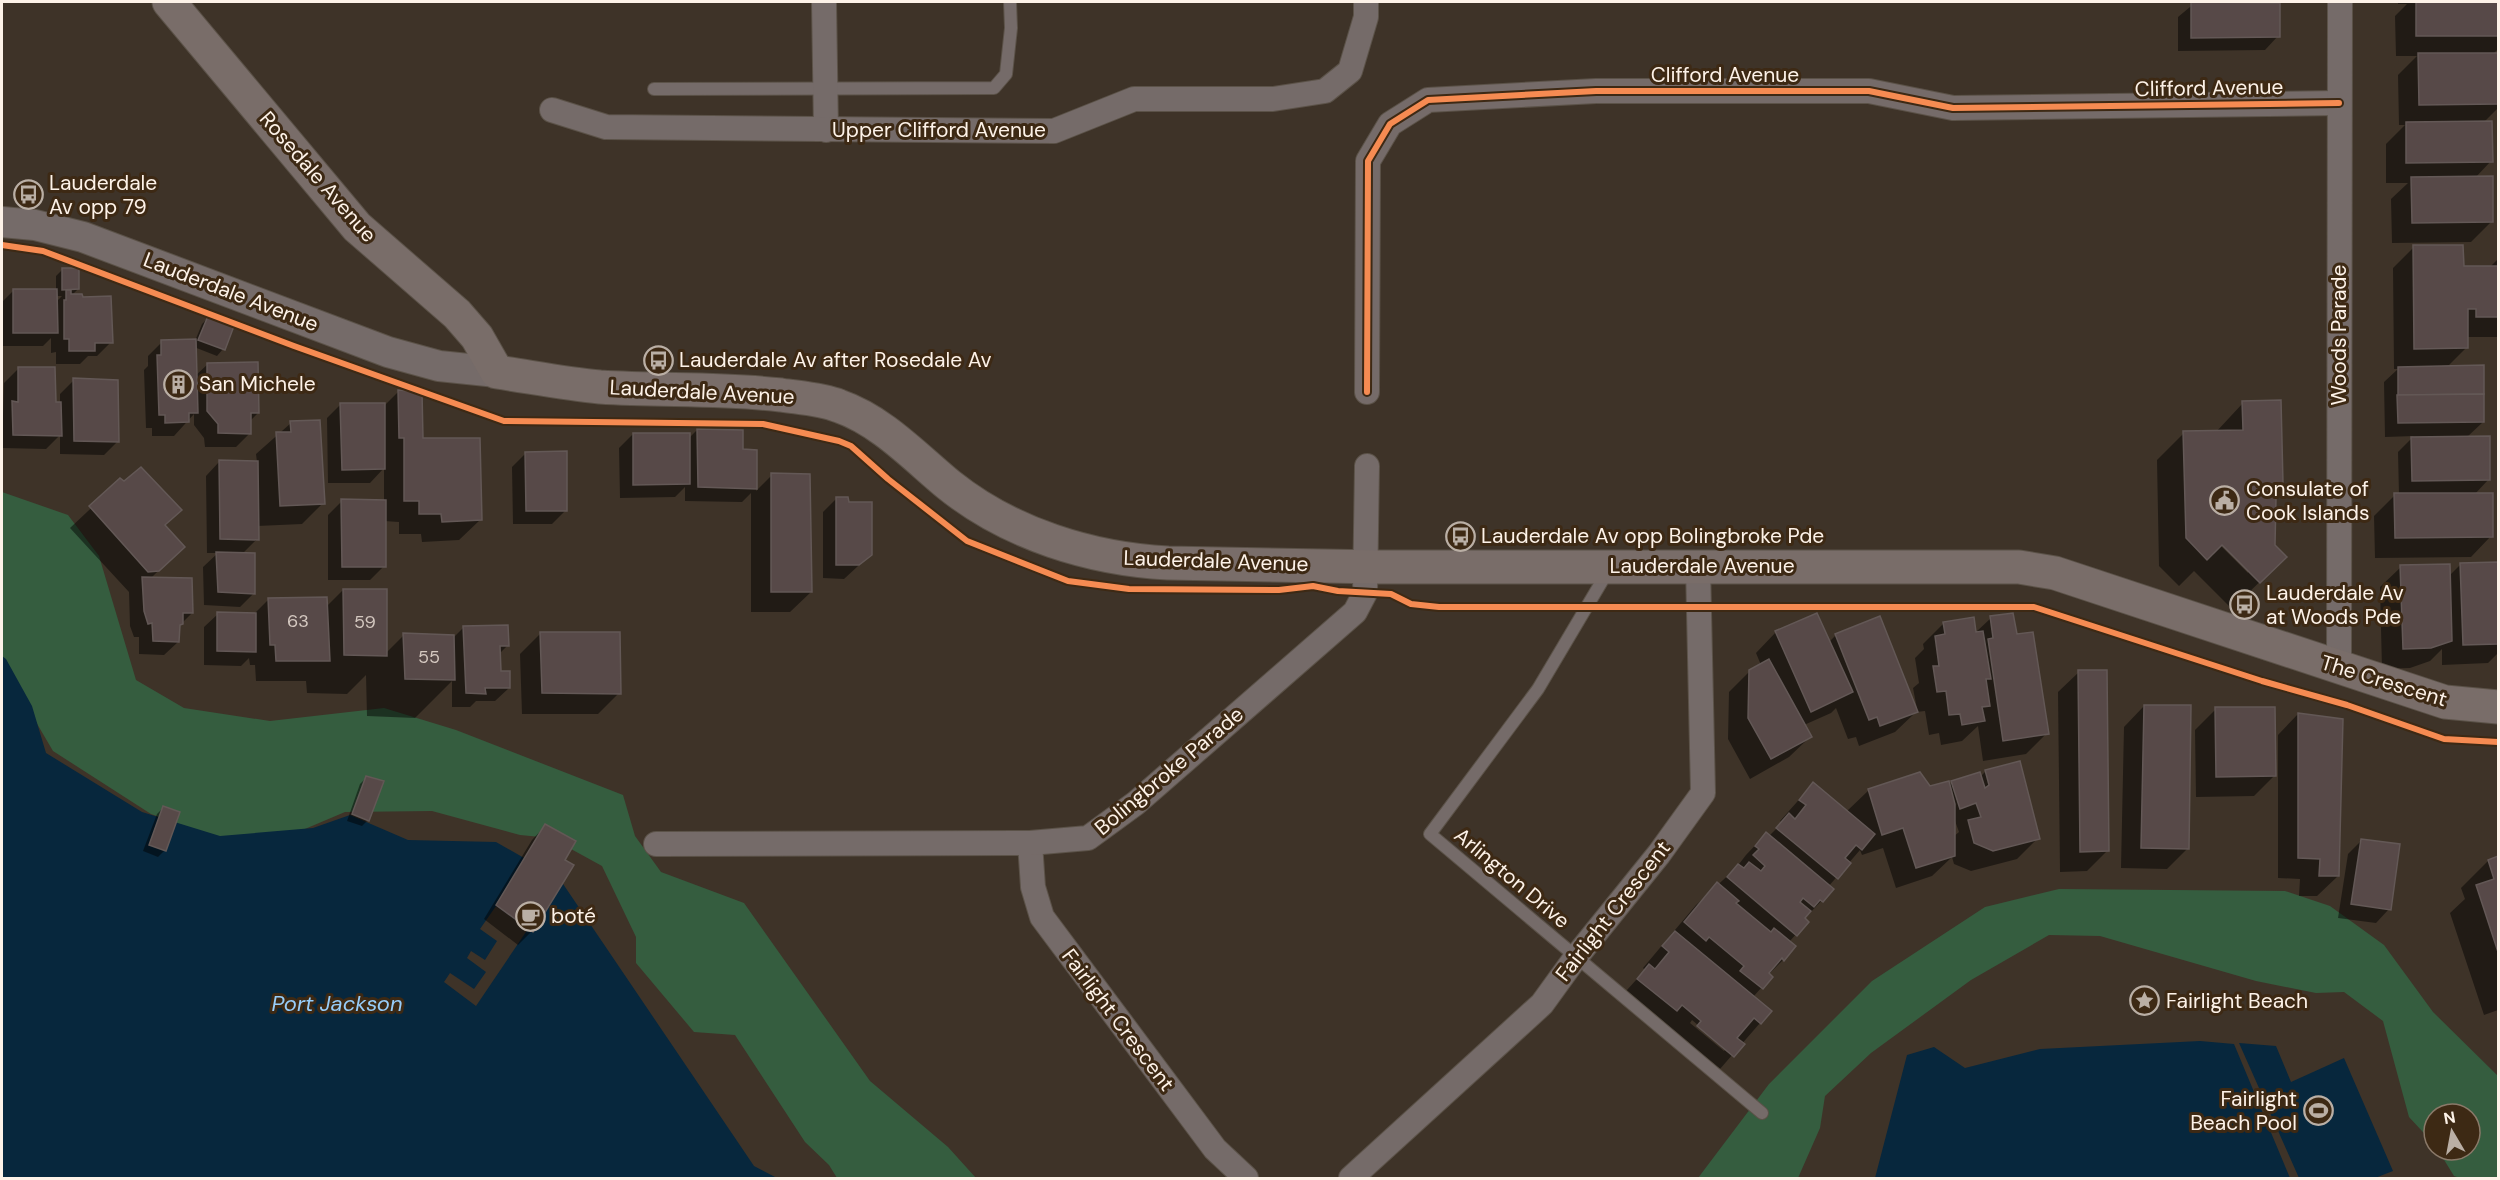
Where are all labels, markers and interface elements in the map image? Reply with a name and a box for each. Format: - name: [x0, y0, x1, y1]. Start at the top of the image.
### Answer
- street label: Clifford Avenue: [1651, 61, 1799, 89]
- street label: Clifford Avenue: [2134, 73, 2284, 103]
- street label: Rosedale Avenue: [253, 106, 383, 248]
- street label: Upper Clifford Avenue: [832, 116, 1046, 144]
- place label: Lauderdale Av opp 79: [49, 169, 157, 221]
- bus stop icon: Lauderdale Av opp 79: [12, 179, 44, 211]
- street label: Lauderdale Avenue: [140, 246, 323, 338]
- street label: Woods Parade: [2325, 264, 2353, 405]
- bus stop icon: Lauderdale Av after Rosedale Av: [642, 344, 674, 376]
- place label: Lauderdale Av after Rosedale Av: [679, 346, 992, 374]
- building icon: San Michele: [162, 368, 194, 400]
- place label: San Michele: [199, 370, 316, 398]
- street label: Lauderdale Avenue: [609, 373, 795, 411]
- place label: Consulate of Cook Islands: [2246, 475, 2369, 527]
- public building icon: Consulate of Cook Islands: [2209, 485, 2241, 517]
- bus stop icon: Lauderdale Av opp Bolingbroke Pde: [1444, 520, 1476, 552]
- place label: Lauderdale Av opp Bolingbroke Pde: [1481, 522, 1824, 550]
- street label: Lauderdale Avenue: [1123, 544, 1309, 578]
- street label: Lauderdale Avenue: [1609, 552, 1795, 580]
- place label: Lauderdale Av at Woods Pde: [2266, 579, 2404, 631]
- bus stop icon: Lauderdale Av at Woods Pde: [2229, 589, 2261, 621]
- house number: 63: [287, 609, 309, 633]
- house number: 59: [354, 610, 376, 634]
- house number: 55: [418, 645, 440, 669]
- street label: The Crescent: [2318, 649, 2450, 713]
- street label: Bolingbroke Parade: [1089, 700, 1249, 842]
- street label: Arlington Drive: [1448, 821, 1576, 935]
- street label: Fairlight Crescent: [1549, 835, 1677, 987]
- cafe icon: boté: [514, 900, 546, 932]
- place label: boté: [551, 902, 596, 930]
- street label: Fairlight Crescent: [1055, 943, 1181, 1097]
- place icon: Fairlight Beach: [2129, 985, 2161, 1017]
- place label: Fairlight Beach: [2166, 987, 2308, 1015]
- water label: Port Jackson: [271, 989, 403, 1018]
- place label: Fairlight Beach Pool: [2190, 1085, 2297, 1137]
- sports icon: Fairlight Beach Pool: [2302, 1095, 2334, 1127]
- north arrow: [2422, 1102, 2482, 1162]
- text: N: [2442, 1106, 2457, 1129]

